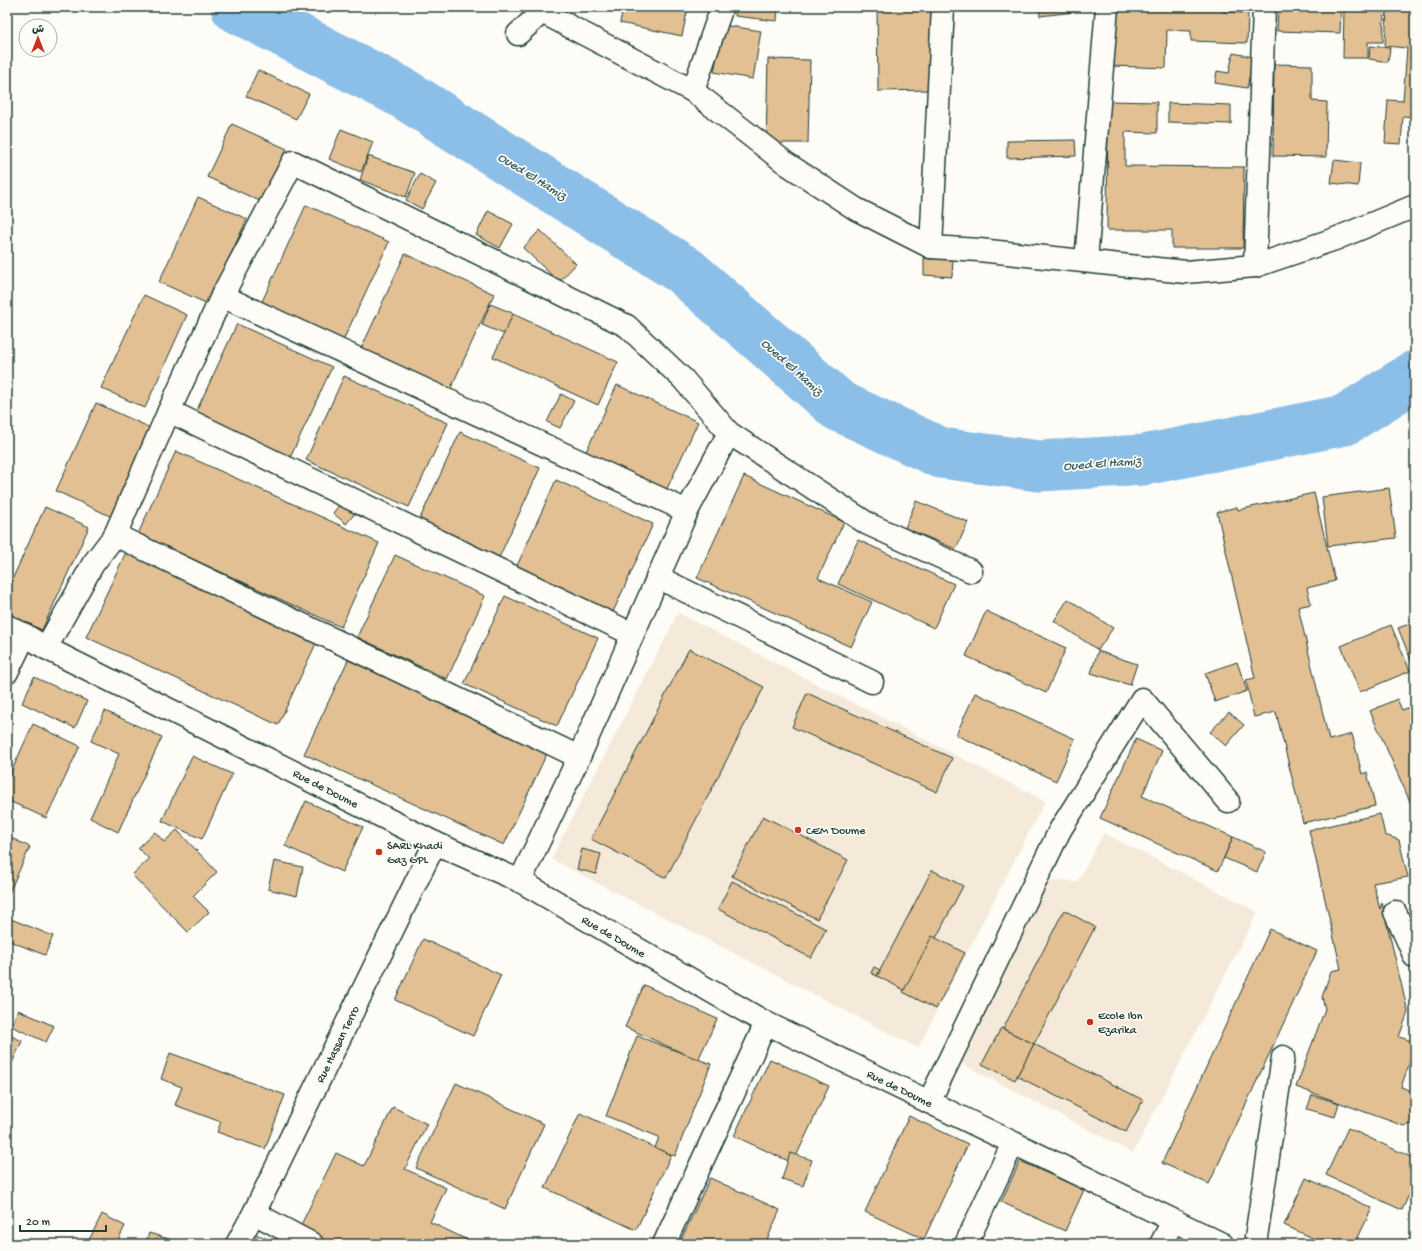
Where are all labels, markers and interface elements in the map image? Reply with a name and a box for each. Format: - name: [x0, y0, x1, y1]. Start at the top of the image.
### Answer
- north arrow: [18, 18, 58, 58]
- text: ش: [32, 24, 44, 36]
- water label: Oued El Hamiz: [495, 150, 570, 205]
- water label: Oued El Hamiz: [757, 336, 826, 400]
- water label: Oued El Hamiz: [1063, 454, 1143, 475]
- street label: Rue de Doume: [290, 767, 361, 813]
- marker: CEM Doume: [793, 825, 803, 835]
- place label: CEM Doume: [806, 825, 866, 839]
- place label: SARL Khadi Gaz GPL: [387, 840, 443, 868]
- marker: SARL Khadi Gaz GPL: [374, 847, 384, 857]
- street label: Rue de Doume: [579, 914, 648, 962]
- street label: Rue Hassan Terro: [314, 1004, 364, 1086]
- place label: Ecole Ibn Ezarika: [1098, 1010, 1143, 1038]
- marker: Ecole Ibn Ezarika: [1085, 1017, 1095, 1027]
- street label: Rue de Doume: [864, 1068, 935, 1112]
- scale bar: [20, 1207, 106, 1233]
- text: 20 m: [26, 1216, 51, 1230]

